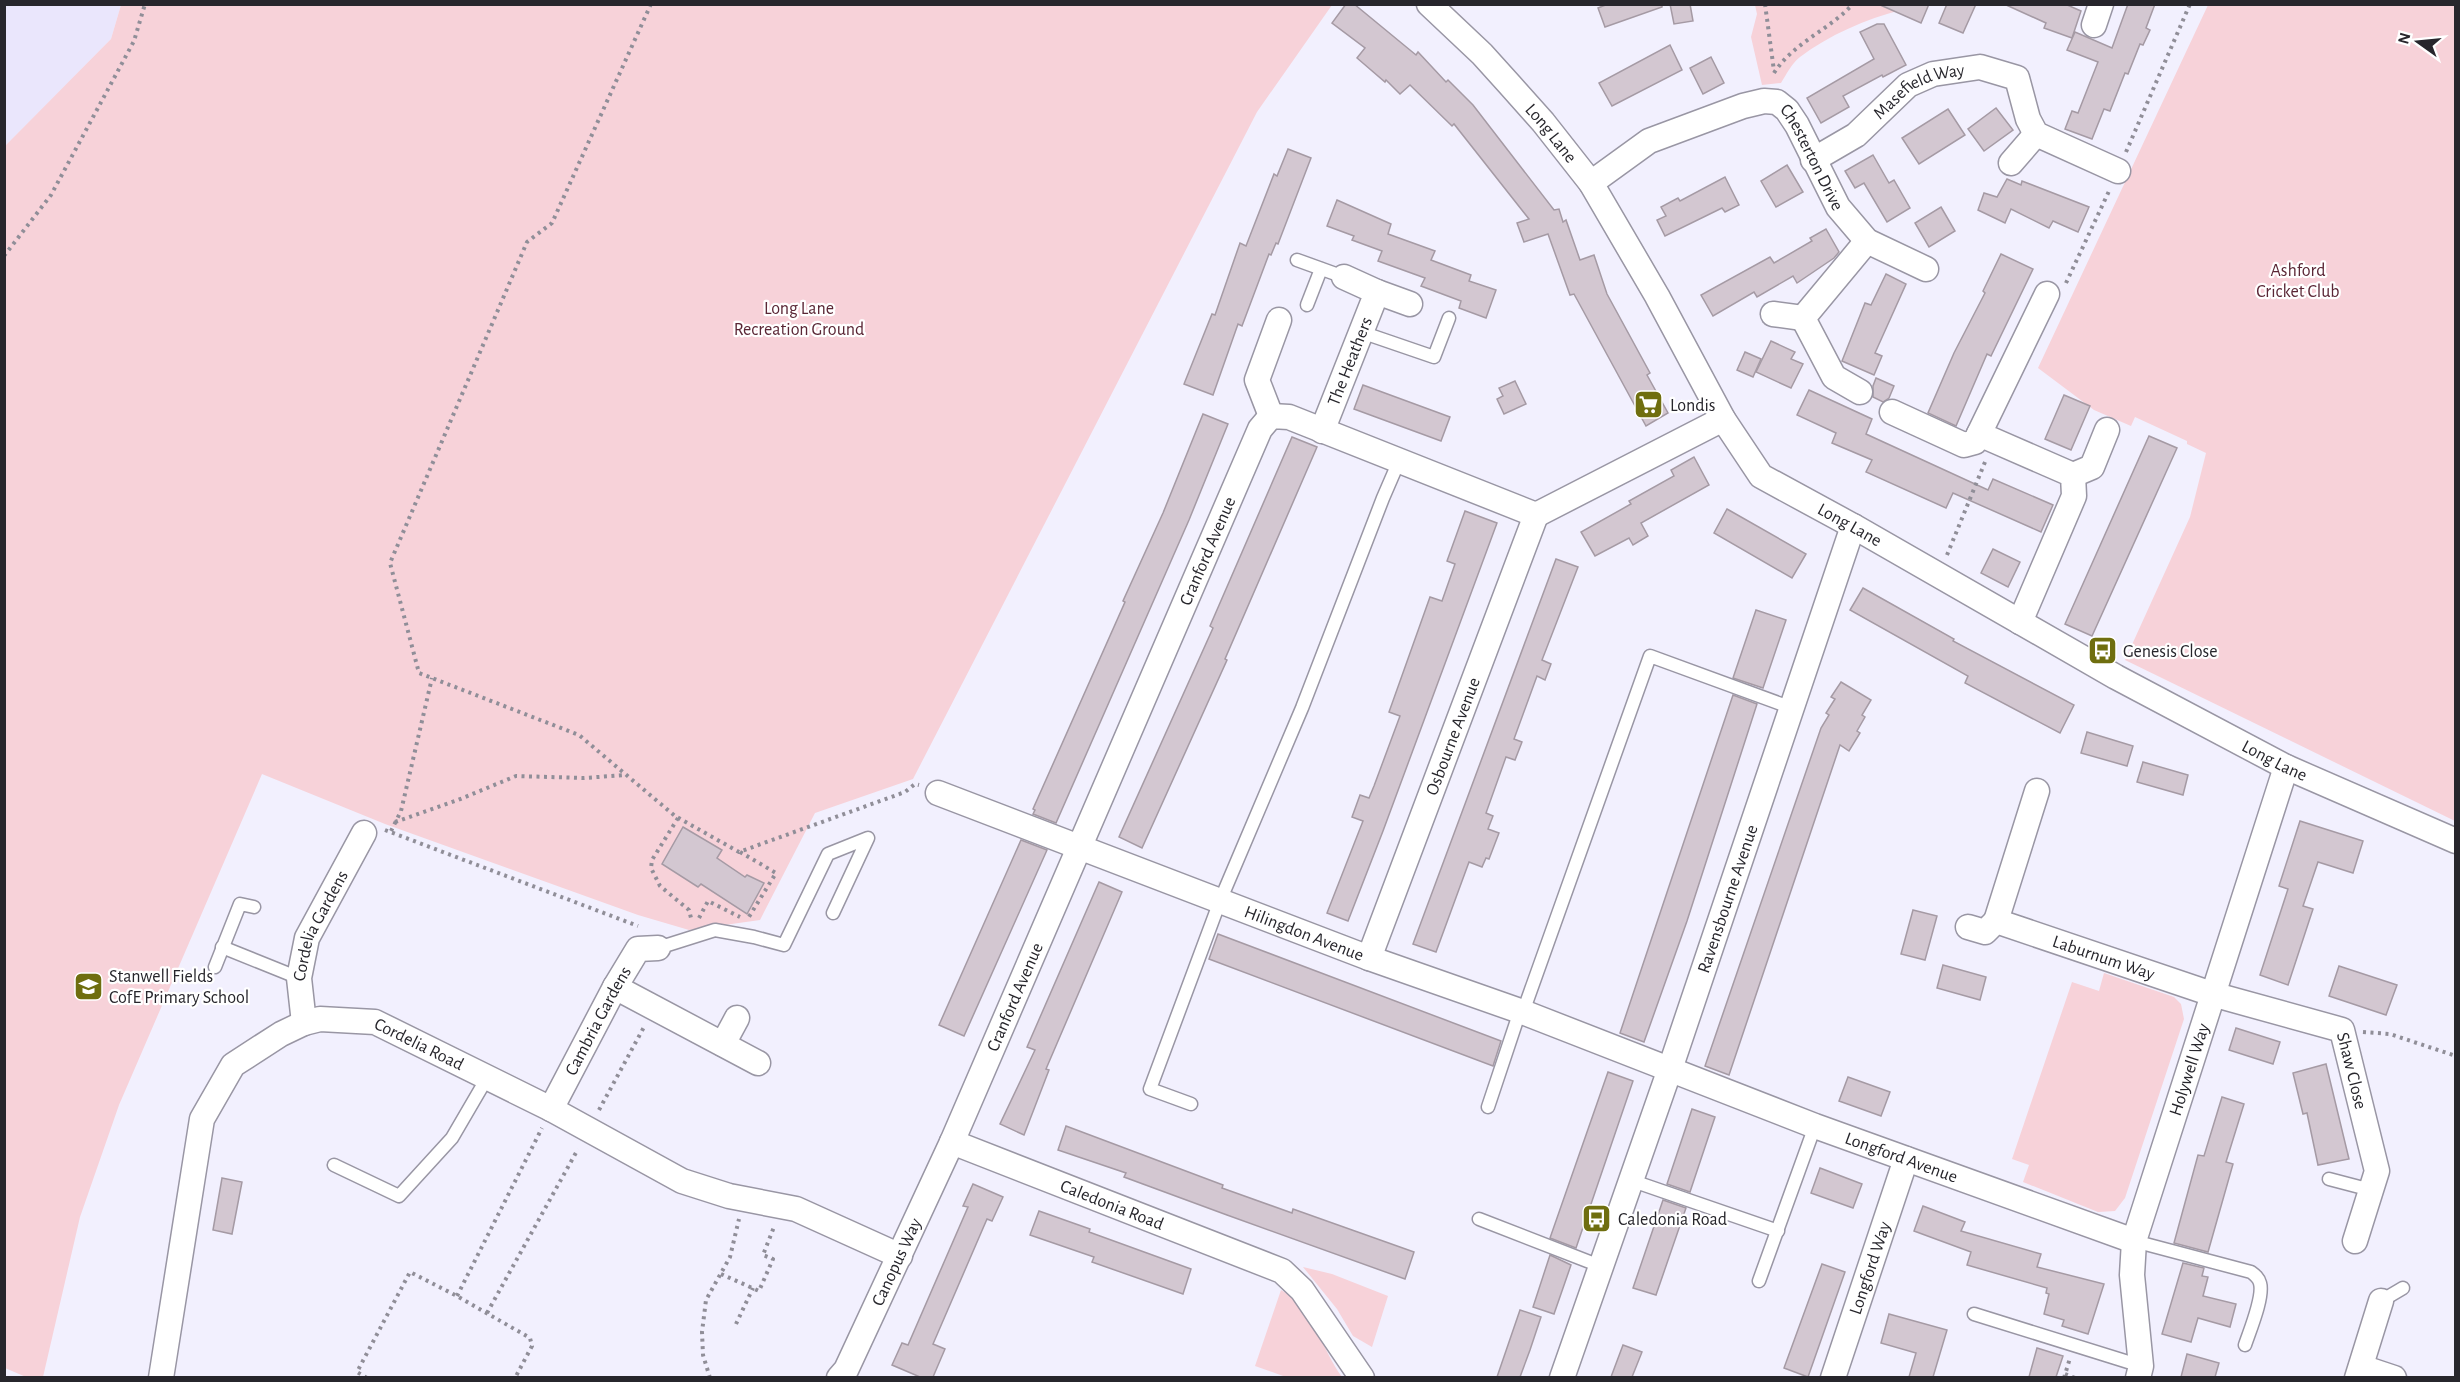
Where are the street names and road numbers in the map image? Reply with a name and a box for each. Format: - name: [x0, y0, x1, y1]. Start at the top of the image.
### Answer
- street label: Masefield Way: [1870, 61, 1966, 123]
- street label: Long Lane: [1521, 101, 1580, 167]
- street label: Chesterton Drive: [1777, 101, 1846, 214]
- street label: The Heathers: [1325, 315, 1376, 409]
- street label: Cranford Avenue: [1177, 494, 1240, 608]
- street label: Long Lane: [1814, 501, 1884, 550]
- street label: Osbourne Avenue: [1423, 675, 1484, 798]
- street label: Long Lane: [2239, 737, 2309, 785]
- street label: Ravensbourne Avenue: [1695, 823, 1762, 976]
- street label: Cordelia Gardens: [291, 868, 352, 983]
- street label: Hilingdon Avenue: [1242, 903, 1366, 965]
- street label: Laburnum Way: [2050, 933, 2157, 984]
- street label: Cranford Avenue: [984, 940, 1047, 1054]
- street label: Cambria Gardens: [562, 964, 635, 1079]
- street label: Cordelia Road: [371, 1015, 466, 1074]
- street label: Holywell Way: [2167, 1021, 2213, 1118]
- street label: Shaw Close: [2333, 1031, 2369, 1111]
- street label: Longford Avenue: [1842, 1130, 1960, 1187]
- street label: Caledonia Road: [1058, 1177, 1166, 1234]
- street label: Canopus Way: [869, 1215, 925, 1309]
- street label: Longford Way: [1847, 1219, 1895, 1317]

